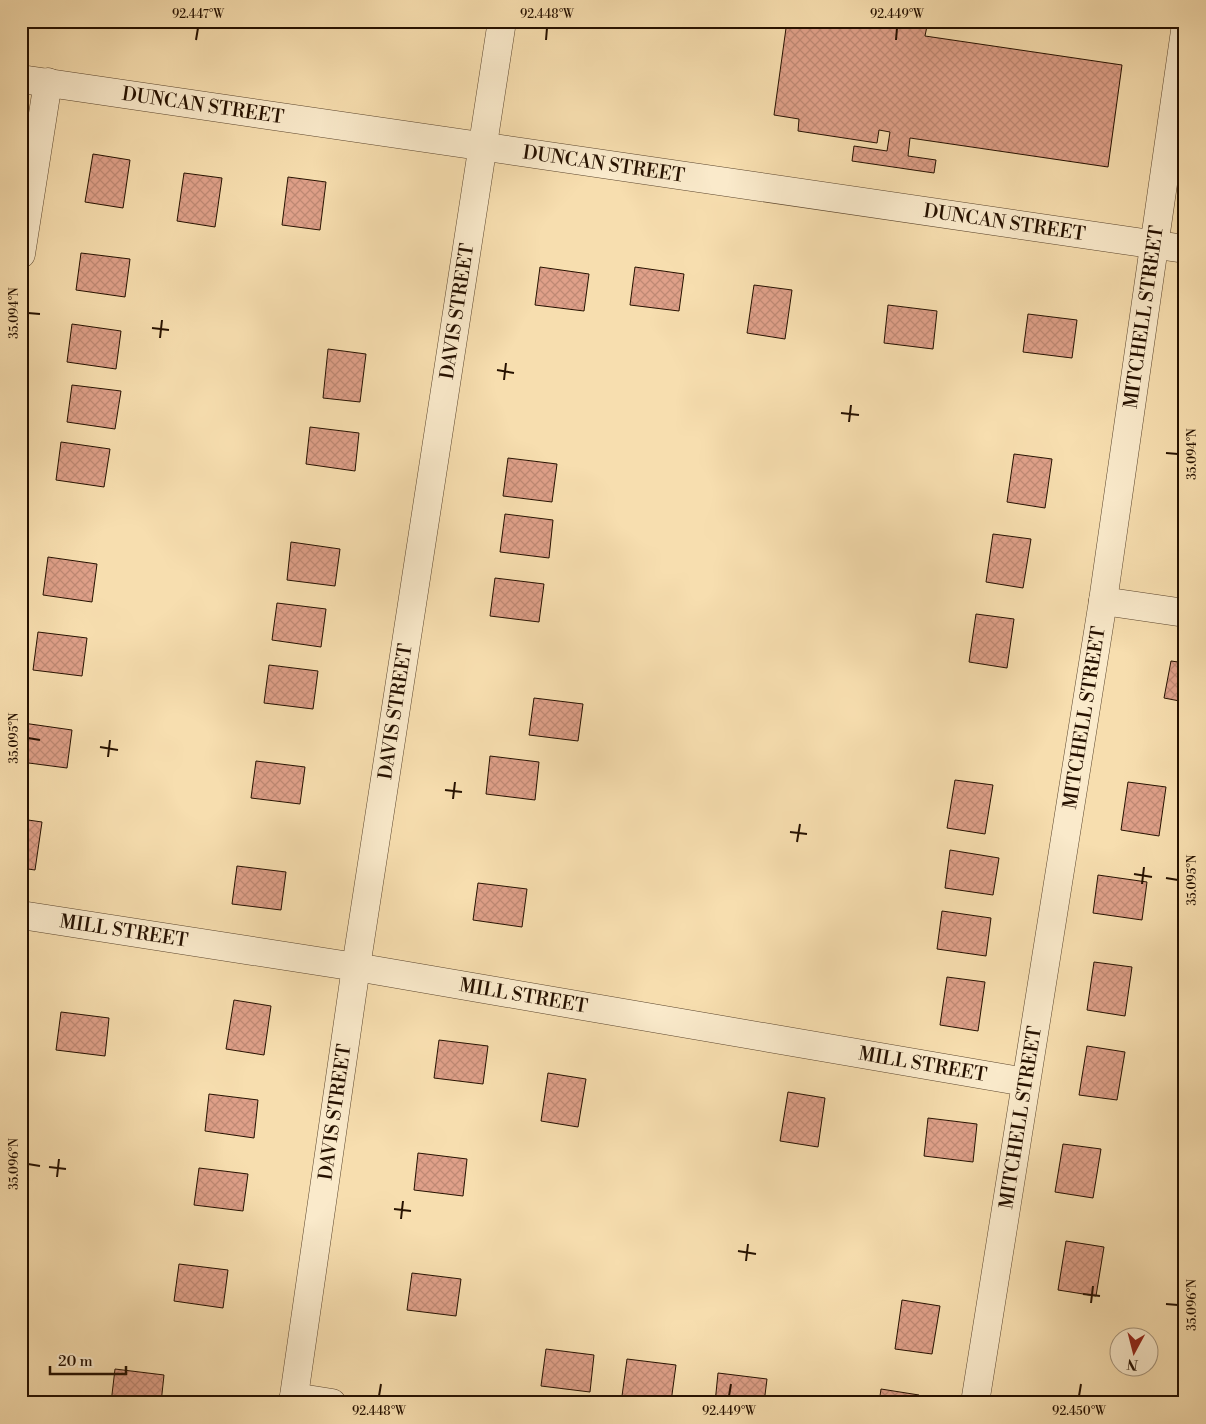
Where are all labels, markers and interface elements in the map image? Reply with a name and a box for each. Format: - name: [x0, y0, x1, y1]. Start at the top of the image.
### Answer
- text: 92.447°W: [172, 7, 225, 22]
- text: 92.448°W: [520, 7, 575, 22]
- text: 92.449°W: [870, 7, 925, 22]
- street label: DUNCAN STREET: [120, 82, 286, 129]
- street label: DUNCAN STREET: [521, 140, 686, 188]
- street label: DUNCAN STREET: [922, 199, 1087, 246]
- street label: MITCHELL STREET: [1119, 224, 1169, 410]
- street label: DAVIS STREET: [435, 242, 480, 381]
- text: 35.094°N: [7, 287, 22, 339]
- text: 35.094°N: [1185, 428, 1200, 480]
- street label: MITCHELL STREET: [1058, 625, 1111, 811]
- street label: DAVIS STREET: [373, 642, 418, 781]
- text: 35.095°N: [7, 712, 22, 764]
- text: 35.095°N: [1185, 854, 1200, 906]
- street label: MILL STREET: [58, 909, 190, 953]
- street label: MILL STREET: [458, 973, 590, 1019]
- street label: MITCHELL STREET: [994, 1025, 1047, 1211]
- street label: MILL STREET: [857, 1042, 989, 1087]
- street label: DAVIS STREET: [313, 1043, 357, 1182]
- text: 35.096°N: [7, 1138, 22, 1190]
- text: 35.096°N: [1185, 1279, 1200, 1331]
- north arrow: [1108, 1326, 1158, 1376]
- scale bar: [50, 1344, 126, 1376]
- text: 20 m: [58, 1352, 93, 1371]
- text: N: [1126, 1354, 1139, 1374]
- text: 92.448°W: [352, 1404, 407, 1419]
- text: 92.449°W: [702, 1404, 757, 1419]
- text: 92.450°W: [1052, 1404, 1107, 1419]

